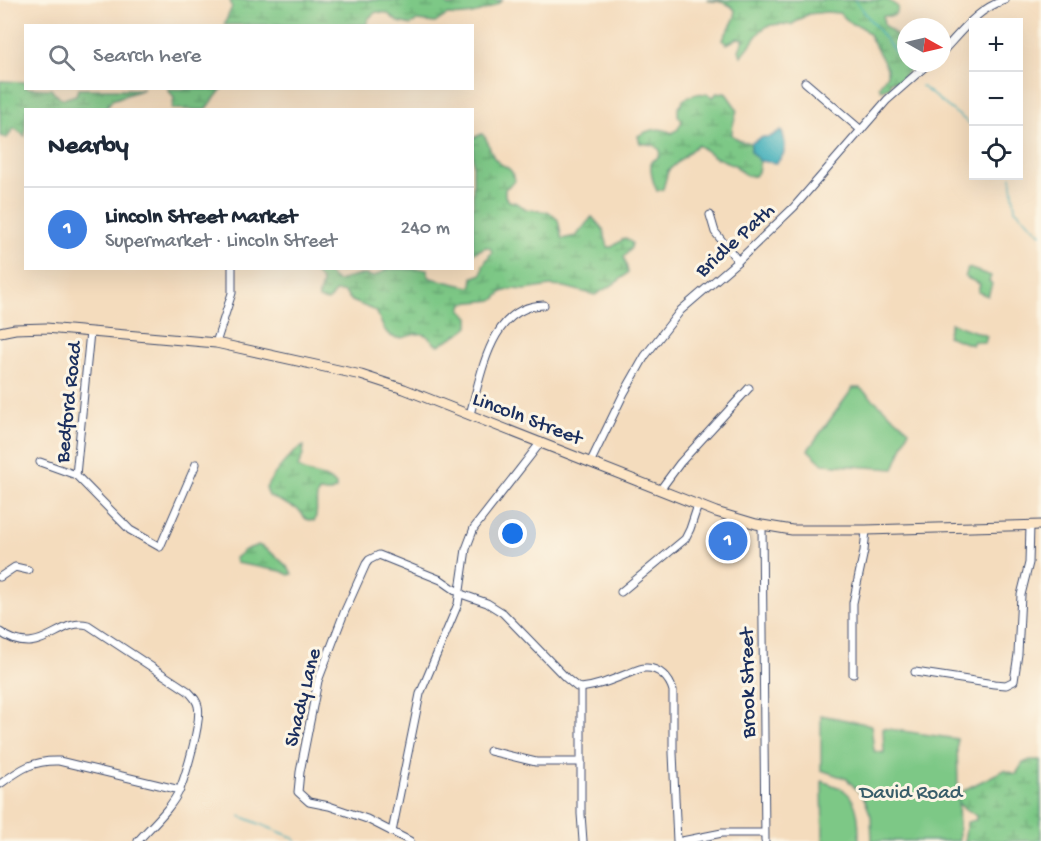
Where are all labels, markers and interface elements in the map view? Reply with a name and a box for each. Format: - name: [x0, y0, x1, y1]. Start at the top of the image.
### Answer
- north arrow: [897, 18, 951, 72]
- map controls: [969, 18, 1023, 180]
- button: +: [969, 18, 1023, 72]
- search box: [24, 24, 474, 90]
- icon: search: [45, 41, 78, 74]
- text: Search here: [93, 44, 201, 70]
- button: −: [969, 72, 1023, 126]
- button: locate: [969, 126, 1023, 180]
- text: Nearby: [48, 132, 129, 163]
- street label: Bridle Path: [691, 199, 781, 285]
- text: Lincoln Street Market: [105, 205, 297, 231]
- text: 1: [63, 218, 72, 241]
- text: 240 m: [400, 218, 450, 241]
- text: Supermarket · Lincoln Street: [105, 231, 337, 254]
- street label: Bedford Road: [52, 339, 89, 465]
- street label: Lincoln Street: [468, 388, 588, 454]
- pin: 1: [708, 518, 748, 564]
- your location: [498, 519, 527, 548]
- street label: Brook Street: [736, 625, 763, 739]
- street label: Shady Lane: [280, 645, 329, 750]
- park label: David Road: [858, 782, 964, 807]

